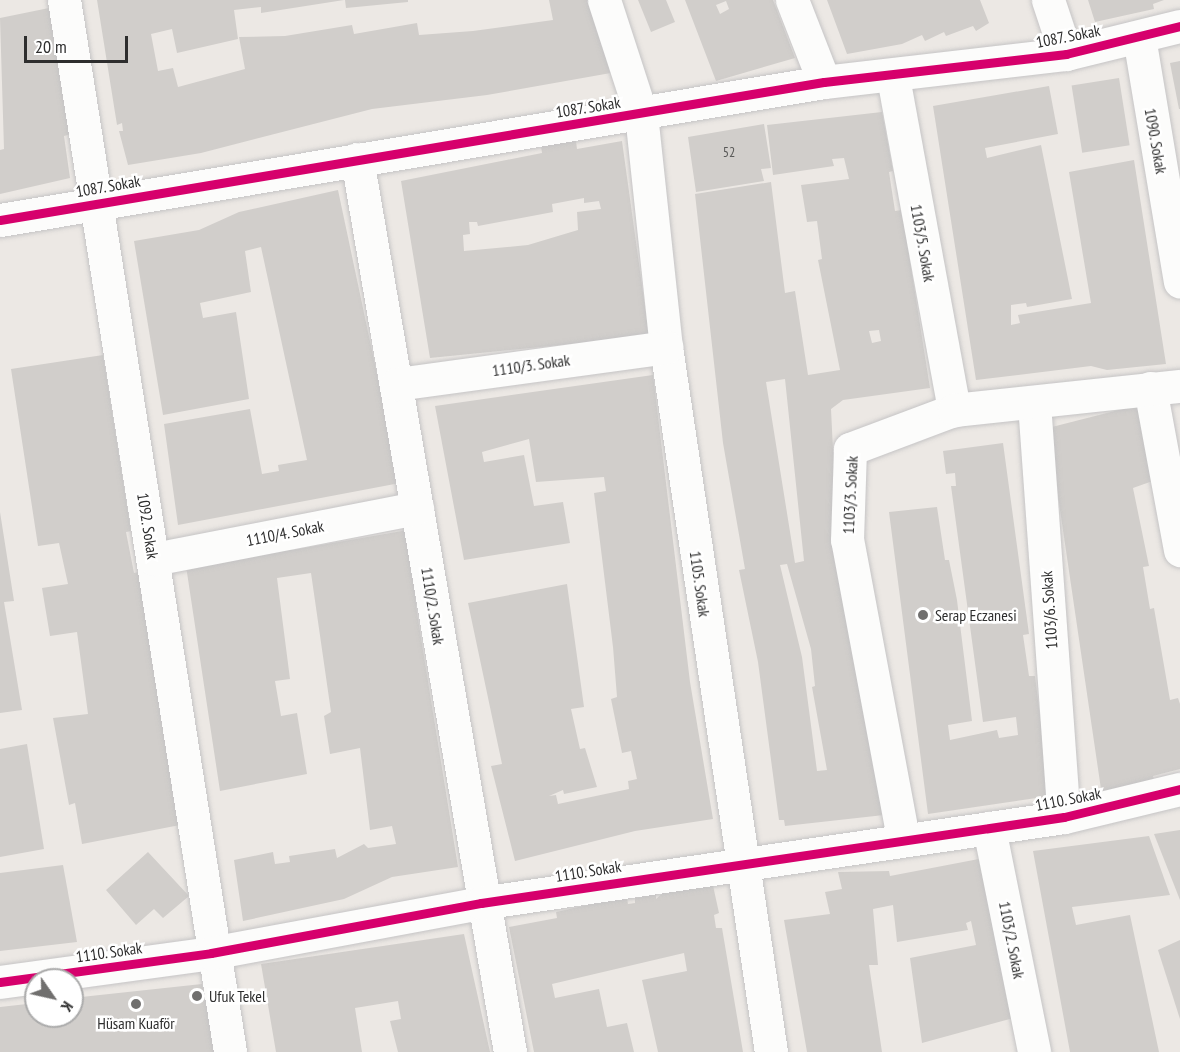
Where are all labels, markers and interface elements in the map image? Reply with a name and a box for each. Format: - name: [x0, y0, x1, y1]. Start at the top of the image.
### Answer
- street label: 1087. Sokak: [1034, 20, 1102, 52]
- scale bar: [27, 24, 130, 62]
- text: 20 m: [35, 35, 67, 58]
- street label: 1087. Sokak: [554, 92, 622, 122]
- street label: 1090. Sokak: [1141, 106, 1171, 176]
- house number: 52: [723, 144, 735, 160]
- street label: 1087. Sokak: [74, 171, 142, 201]
- street label: 1103/5. Sokak: [907, 202, 939, 284]
- street label: 1110/3. Sokak: [490, 350, 572, 380]
- street label: 1103/3. Sokak: [838, 455, 862, 535]
- street label: 1092. Sokak: [133, 491, 163, 561]
- street label: 1110/4. Sokak: [244, 516, 326, 550]
- street label: 1105. Sokak: [686, 549, 714, 619]
- street label: 1110/2. Sokak: [417, 565, 449, 647]
- street label: 1103/6. Sokak: [1037, 570, 1061, 650]
- place label: Serap Eczanesi: [935, 605, 1017, 625]
- marker: Serap Eczanesi: [916, 608, 930, 622]
- street label: 1110. Sokak: [1033, 783, 1103, 815]
- street label: 1110. Sokak: [553, 856, 623, 886]
- street label: 1103/2. Sokak: [995, 899, 1029, 981]
- street label: 1110. Sokak: [74, 938, 144, 966]
- north arrow: [24, 968, 84, 1028]
- place label: Ufuk Tekel: [209, 986, 266, 1006]
- marker: Ufuk Tekel: [190, 989, 204, 1003]
- marker: Hüsam Kuaför: [129, 997, 143, 1011]
- text: K: [57, 998, 78, 1016]
- place label: Hüsam Kuaför: [97, 1013, 175, 1033]

